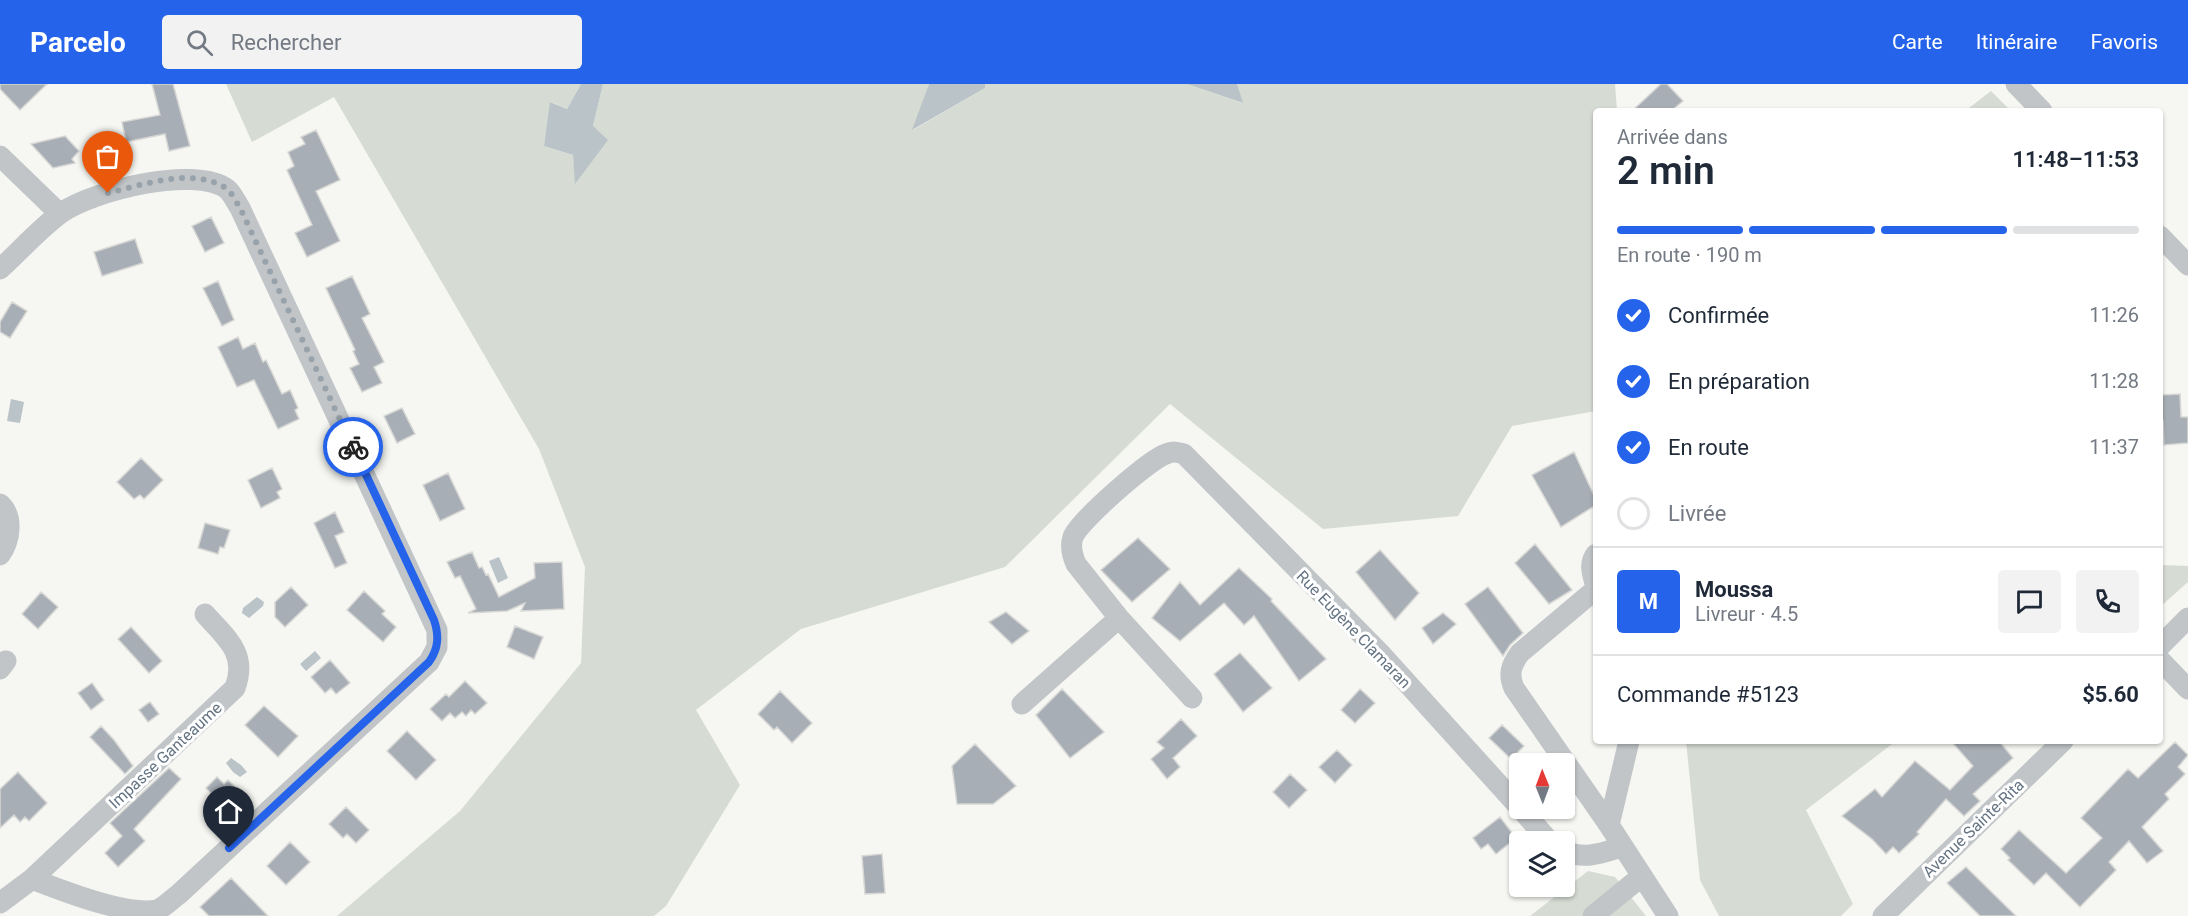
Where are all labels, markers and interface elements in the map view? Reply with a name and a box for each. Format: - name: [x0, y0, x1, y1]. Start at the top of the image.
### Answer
- search box: [162, 15, 582, 69]
- text: Parcelo: [30, 26, 126, 59]
- icon: search: [183, 26, 216, 59]
- text: Rechercher: [231, 30, 341, 55]
- text: Carte: [1892, 30, 1943, 54]
- text: Itinéraire: [1976, 30, 2057, 54]
- text: Favoris: [2090, 30, 2158, 54]
- text: Arrivée dans: [1617, 125, 1728, 149]
- pin: [82, 131, 133, 193]
- icon: bag: [91, 140, 124, 173]
- text: 11:48–11:53: [2012, 147, 2139, 172]
- text: 2 min: [1617, 148, 1715, 194]
- text: En route · 190 m: [1617, 243, 1762, 267]
- icon: check: [1617, 299, 1650, 332]
- text: Confirmée: [1668, 303, 1769, 328]
- text: 11:26: [2089, 303, 2139, 327]
- icon: check: [1617, 365, 1650, 398]
- text: En préparation: [1668, 369, 1810, 394]
- text: 11:28: [2089, 369, 2139, 393]
- courier: [323, 417, 383, 477]
- icon: bike: [337, 431, 370, 464]
- icon: check: [1617, 431, 1650, 464]
- text: En route: [1668, 435, 1749, 460]
- text: 11:37: [2089, 435, 2139, 459]
- text: Livrée: [1668, 501, 1726, 526]
- street label: Rue Eugène Clamaran: [1293, 567, 1415, 692]
- button: chat: [1998, 570, 2061, 633]
- button: phone: [2076, 570, 2139, 633]
- text: Moussa: [1695, 577, 1773, 602]
- text: M: [1639, 589, 1658, 614]
- text: Livreur · 4.5: [1695, 602, 1798, 626]
- text: Commande #5123: [1617, 682, 1799, 707]
- text: $5.60: [2082, 682, 2139, 707]
- street label: Impasse Ganteaume: [105, 698, 226, 813]
- north arrow: [1509, 753, 1575, 819]
- map controls: [1509, 753, 1575, 897]
- street label: Avenue Sainte-Rita: [1919, 775, 2028, 881]
- pin: [203, 786, 254, 848]
- icon: home: [212, 795, 245, 828]
- button: layers: [1509, 831, 1575, 897]

